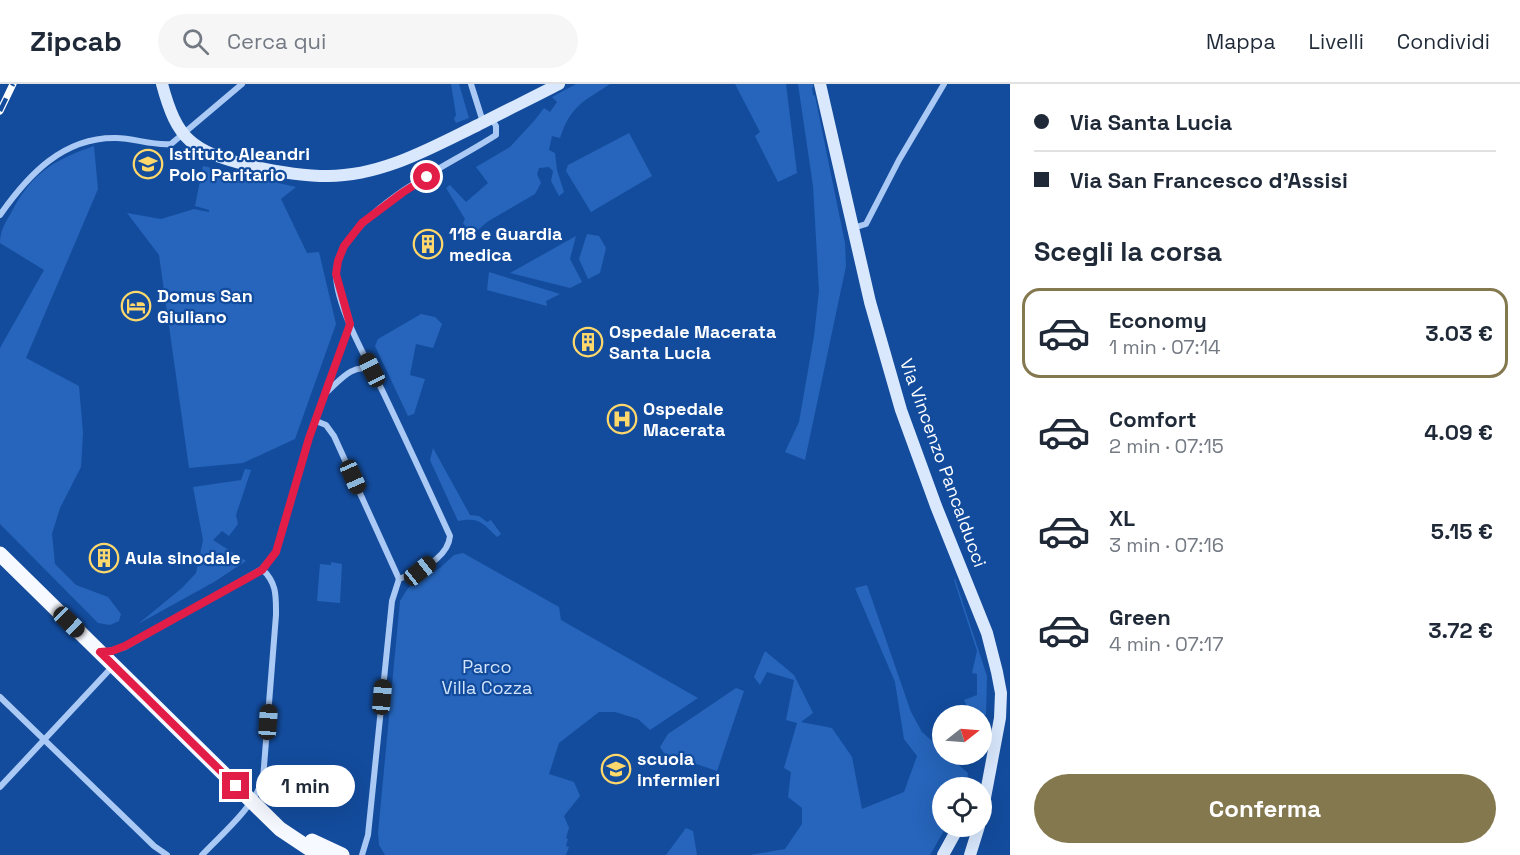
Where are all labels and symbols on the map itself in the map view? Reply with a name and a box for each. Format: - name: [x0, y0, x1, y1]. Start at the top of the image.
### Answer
- place label: Istituto Aleandri Polo Paritario: [169, 142, 310, 186]
- school or university icon: Istituto Aleandri Polo Paritario: [132, 148, 164, 180]
- route start: [413, 163, 440, 190]
- place label: 118 e Guardia medica: [449, 222, 563, 266]
- building icon: 118 e Guardia medica: [412, 228, 444, 260]
- place label: Domus San Giuliano: [157, 284, 253, 328]
- hotel icon: Domus San Giuliano: [120, 290, 152, 322]
- place label: Ospedale Macerata Santa Lucia: [609, 320, 777, 364]
- building icon: Ospedale Macerata Santa Lucia: [572, 326, 604, 358]
- car: [356, 350, 388, 390]
- street label: Via Vincenzo Pancalducci: [895, 355, 992, 570]
- place label: Ospedale Macerata: [643, 397, 726, 441]
- hospital icon: Ospedale Macerata: [606, 403, 638, 435]
- car: [337, 457, 369, 497]
- building icon: Aula sinodale: [88, 542, 120, 574]
- place label: Aula sinodale: [125, 546, 241, 569]
- car: [400, 553, 440, 589]
- car: [50, 603, 88, 641]
- park label: Parco Villa Cozza: [442, 655, 532, 699]
- car: [371, 678, 393, 716]
- car: [258, 703, 278, 741]
- north arrow: [932, 705, 992, 765]
- place label: scuola infermieri: [637, 747, 720, 791]
- school or university icon: scuola infermieri: [600, 753, 632, 785]
- callout: 1 min: [257, 765, 356, 807]
- route end: [222, 772, 249, 799]

